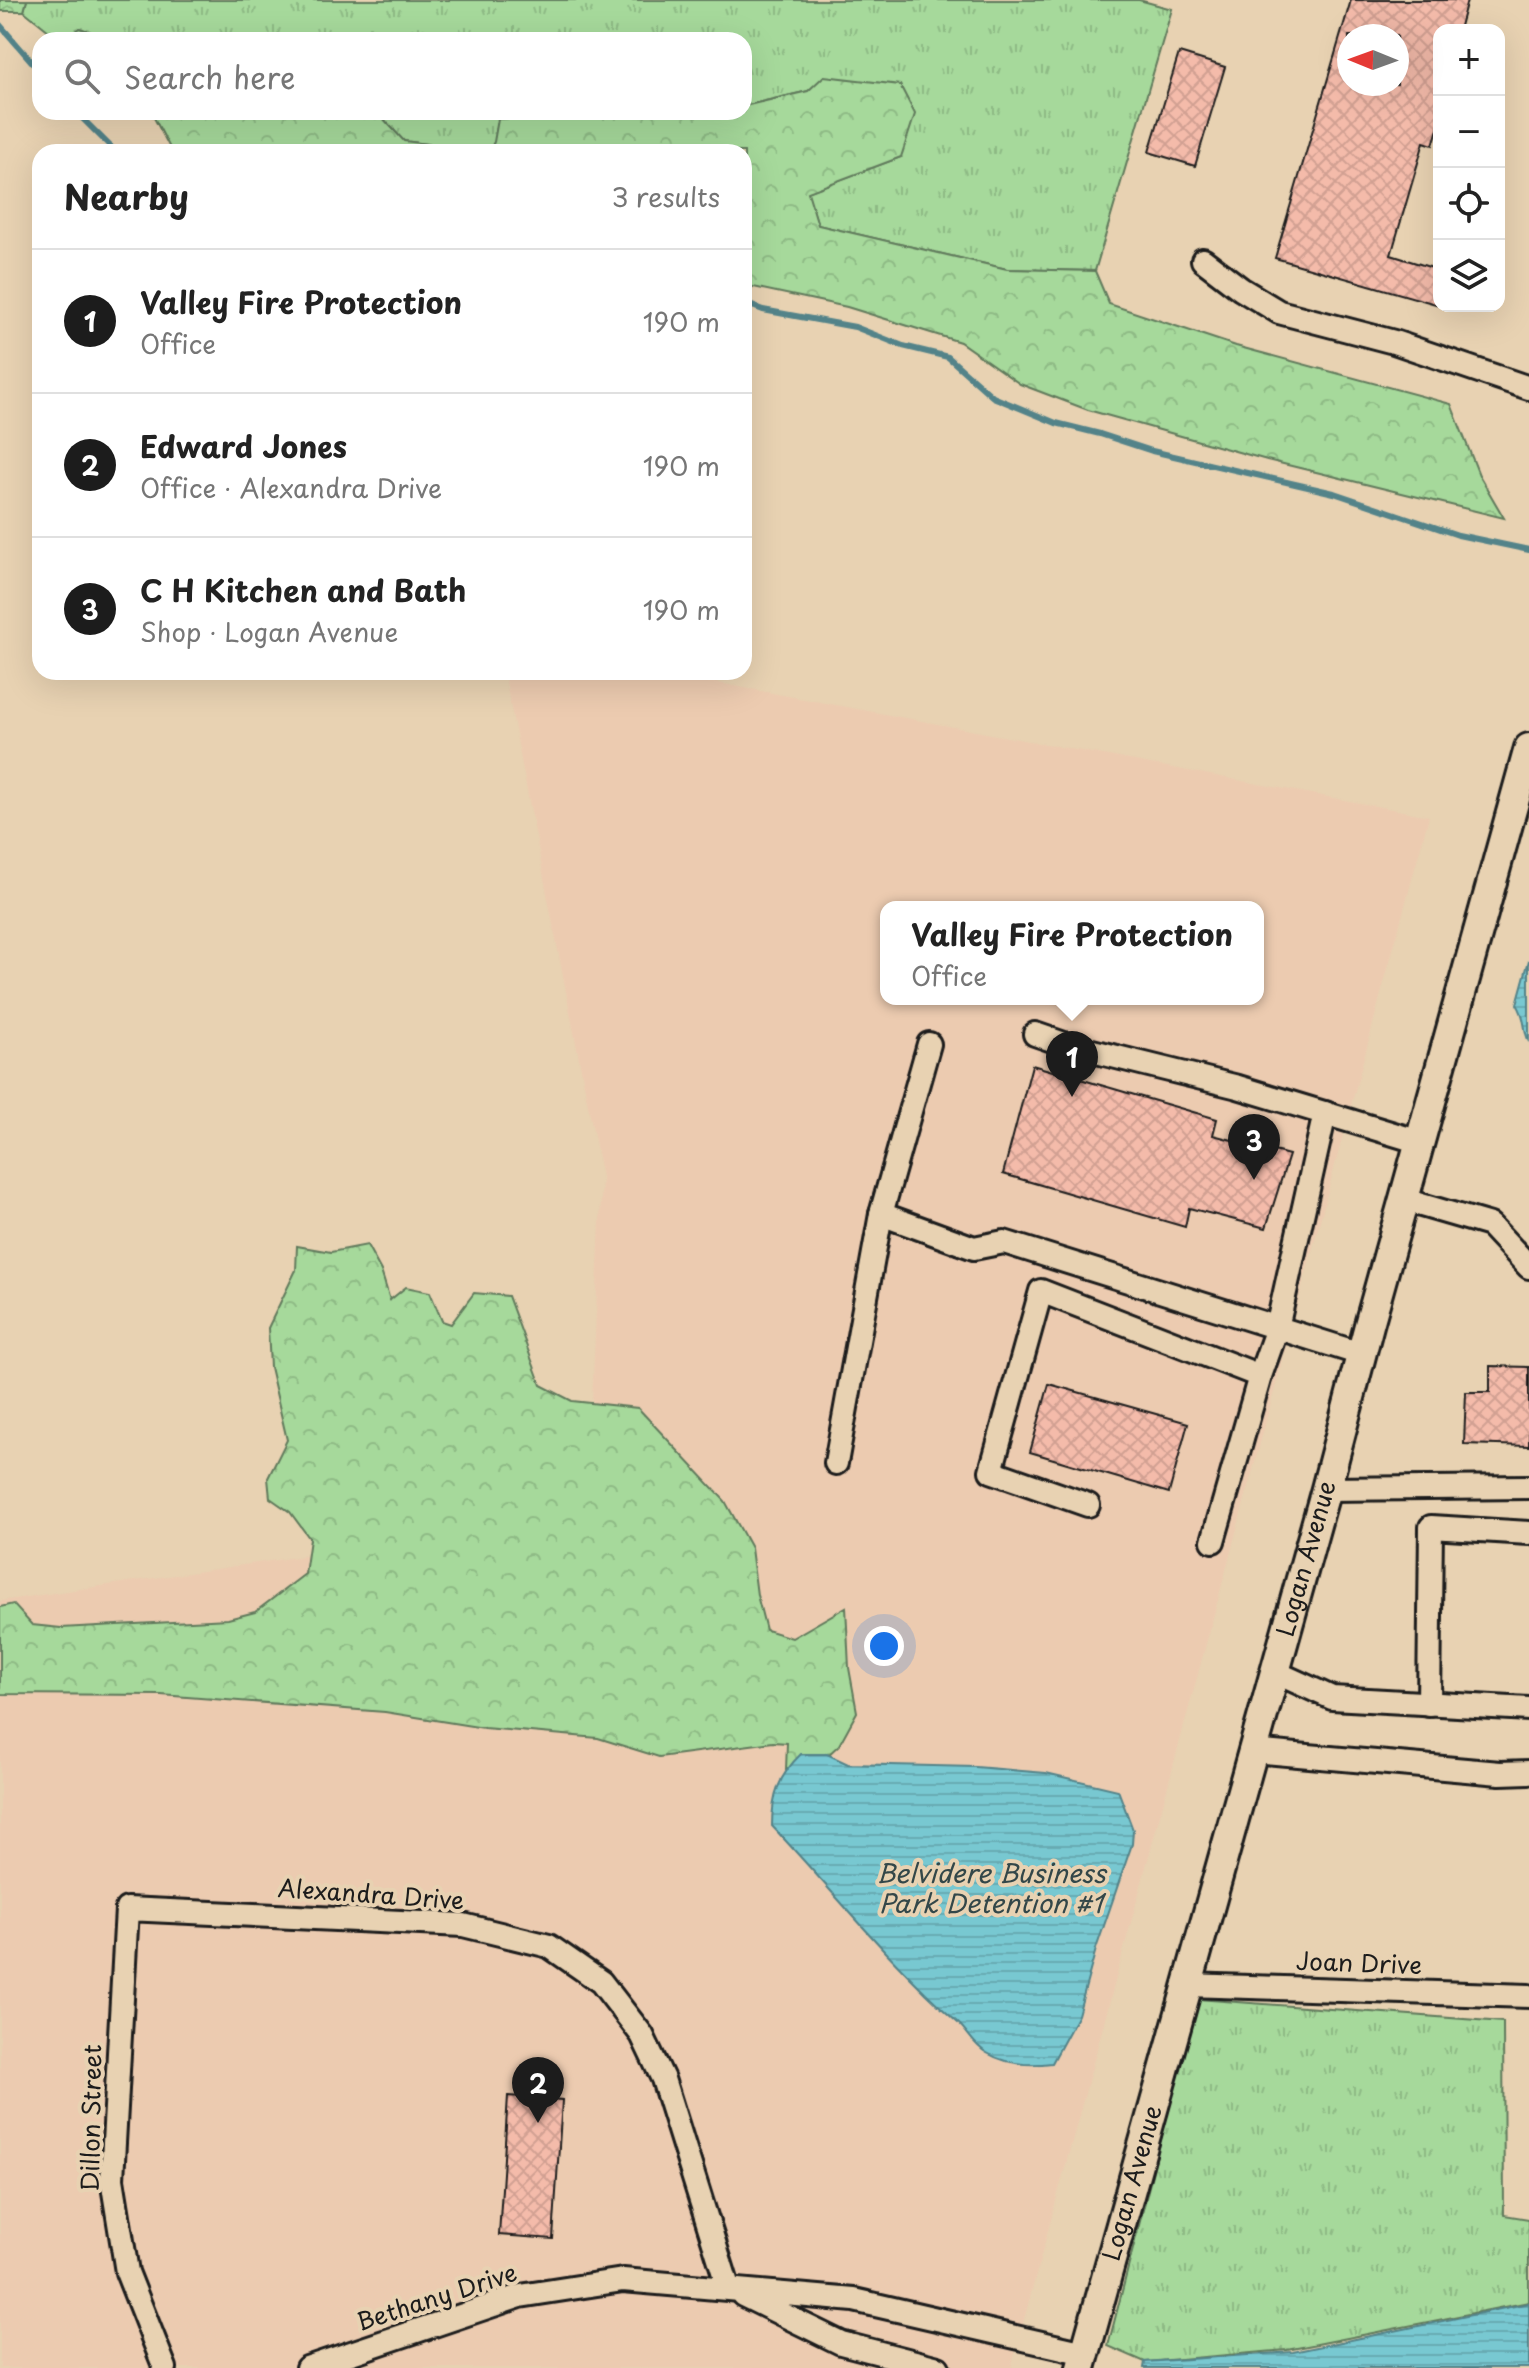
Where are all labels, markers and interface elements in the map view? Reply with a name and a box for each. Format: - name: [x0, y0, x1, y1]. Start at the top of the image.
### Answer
- north arrow: [1337, 24, 1409, 96]
- map controls: [1433, 24, 1505, 312]
- button: +: [1433, 24, 1505, 96]
- search box: [32, 32, 752, 120]
- icon: search: [60, 54, 104, 98]
- text: Search here: [124, 54, 296, 99]
- button: −: [1433, 96, 1505, 168]
- button: locate: [1433, 168, 1505, 240]
- text: Nearby: [64, 170, 189, 222]
- text: 3 results: [612, 177, 720, 216]
- button: layers: [1433, 240, 1505, 312]
- text: Valley Fire Protection: [140, 279, 462, 324]
- text: 1: [84, 302, 96, 341]
- text: 190 m: [643, 302, 720, 341]
- text: Office: [140, 324, 216, 363]
- text: Edward Jones: [140, 423, 347, 468]
- text: 2: [81, 446, 99, 485]
- text: 190 m: [643, 446, 720, 485]
- text: Office · Alexandra Drive: [140, 468, 442, 507]
- text: C H Kitchen and Bath: [140, 567, 467, 612]
- text: 3: [81, 590, 99, 629]
- text: 190 m: [643, 590, 720, 629]
- text: Shop · Logan Avenue: [140, 612, 398, 651]
- popup: [880, 901, 1264, 1005]
- text: Valley Fire Protection: [911, 911, 1233, 956]
- text: Office: [911, 956, 987, 995]
- pin: 1: [1046, 1031, 1098, 1097]
- pin: 3: [1228, 1114, 1280, 1180]
- street label: Logan Avenue: [1266, 1477, 1343, 1640]
- your location: [864, 1626, 904, 1666]
- water label: Belvidere Business Park Detention #1: [877, 1853, 1108, 1922]
- street label: Alexandra Drive: [277, 1869, 466, 1917]
- street label: Joan Drive: [1296, 1942, 1423, 1982]
- street label: Dillon Street: [71, 2044, 109, 2192]
- pin: 2: [512, 2057, 564, 2123]
- street label: Logan Avenue: [1092, 2101, 1169, 2265]
- street label: Bethany Drive: [352, 2253, 521, 2339]

